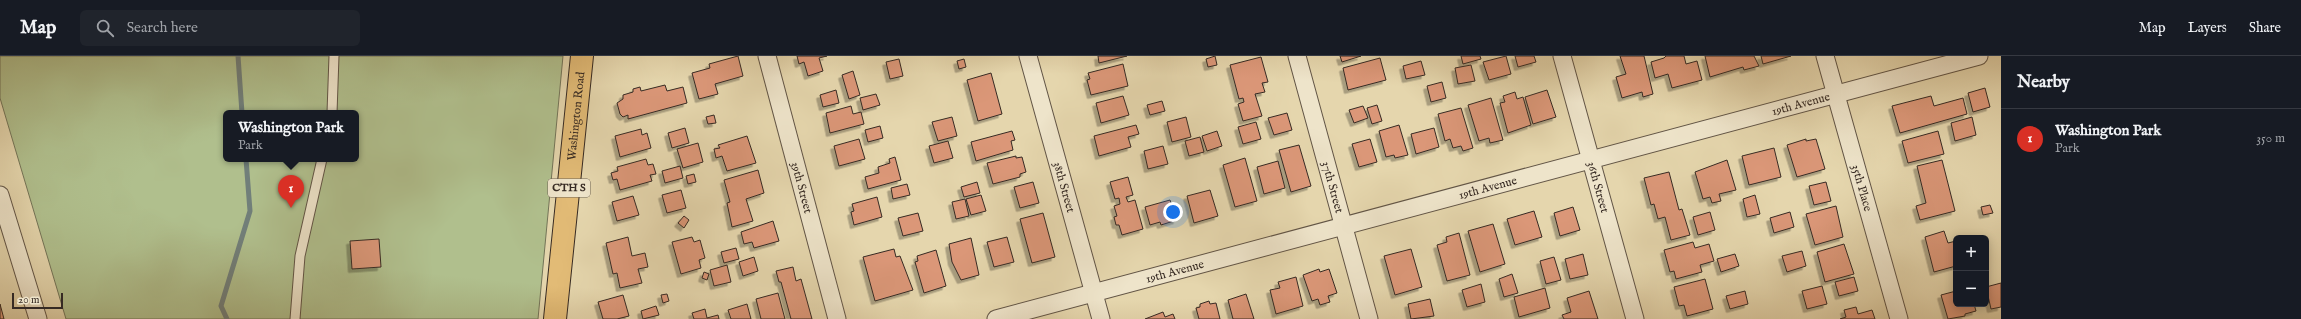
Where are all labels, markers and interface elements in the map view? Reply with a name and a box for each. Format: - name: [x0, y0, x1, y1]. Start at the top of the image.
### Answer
- search box: [80, 10, 360, 46]
- text: Map: [20, 16, 56, 40]
- icon: search: [94, 17, 116, 39]
- text: Search here: [126, 18, 198, 37]
- text: Map: [2139, 19, 2166, 37]
- text: Layers: [2188, 19, 2227, 37]
- text: Share: [2249, 19, 2281, 37]
- street label: Washington Road: [564, 70, 588, 161]
- text: Nearby: [2017, 72, 2070, 93]
- street label: 19th Avenue: [1770, 89, 1832, 119]
- popup: [223, 110, 359, 162]
- text: Washington Park: [238, 118, 344, 137]
- text: Washington Park: [2055, 121, 2161, 140]
- text: 1: [2028, 130, 2032, 147]
- text: 350 m: [2256, 130, 2285, 147]
- text: Park: [238, 137, 263, 154]
- text: Park: [2055, 140, 2080, 157]
- street label: 39th Street: [788, 160, 816, 215]
- street label: 38th Street: [1050, 160, 1079, 214]
- street label: 37th Street: [1319, 160, 1347, 215]
- street label: 36th Street: [1584, 160, 1613, 214]
- street label: 35th Place: [1848, 163, 1876, 214]
- street label: 19th Avenue: [1457, 172, 1519, 202]
- pin: 1: [278, 175, 304, 208]
- road number: CTH S: [548, 179, 590, 197]
- your location: [1163, 202, 1183, 222]
- map controls: [1953, 235, 1989, 307]
- button: +: [1953, 235, 1989, 271]
- street label: 19th Avenue: [1144, 256, 1206, 286]
- button: −: [1953, 271, 1989, 307]
- scale bar: [12, 291, 63, 310]
- text: 20 m: [18, 293, 39, 307]

